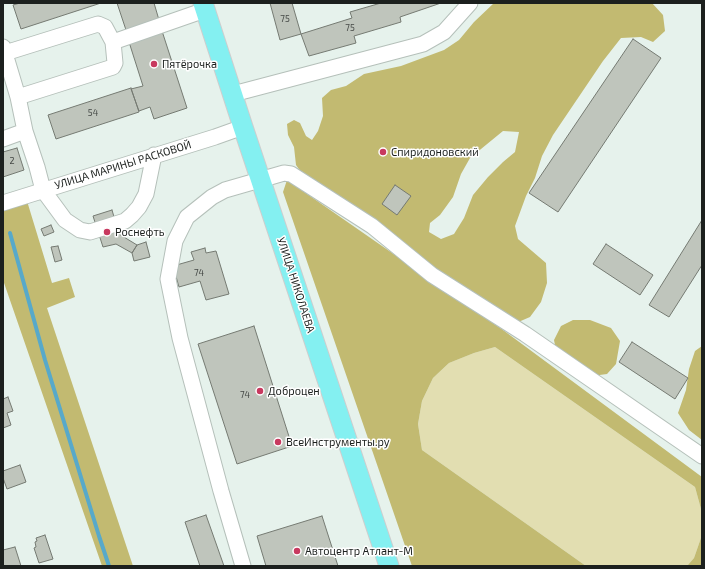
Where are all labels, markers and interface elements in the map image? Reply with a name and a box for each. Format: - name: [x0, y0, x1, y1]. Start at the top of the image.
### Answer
- house number: 75: [280, 14, 290, 24]
- house number: 75: [345, 23, 355, 33]
- place label: Пятёрочка: [162, 57, 217, 71]
- marker: Пятёрочка: [149, 59, 159, 69]
- house number: 54: [88, 108, 98, 118]
- street label: УЛИЦА МАРИНЫ РАСКОВОЙ: [53, 138, 193, 192]
- place label: Спиридоновский: [391, 145, 479, 159]
- marker: Спиридоновский: [378, 147, 388, 157]
- house number: 2: [9, 156, 15, 166]
- place label: Роснефть: [115, 225, 164, 239]
- marker: Роснефть: [102, 227, 112, 237]
- street label: УЛИЦА НИКОЛАЕВА: [274, 235, 318, 335]
- house number: 74: [194, 268, 204, 278]
- place label: Доброцен: [268, 384, 320, 398]
- marker: Доброцен: [255, 386, 265, 396]
- house number: 74: [240, 390, 250, 400]
- place label: ВсеИнструменты.ру: [286, 435, 390, 449]
- marker: ВсеИнструменты.ру: [273, 437, 283, 447]
- place label: Автоцентр Атлант-М: [305, 544, 413, 558]
- marker: Автоцентр Атлант-М: [292, 546, 302, 556]

